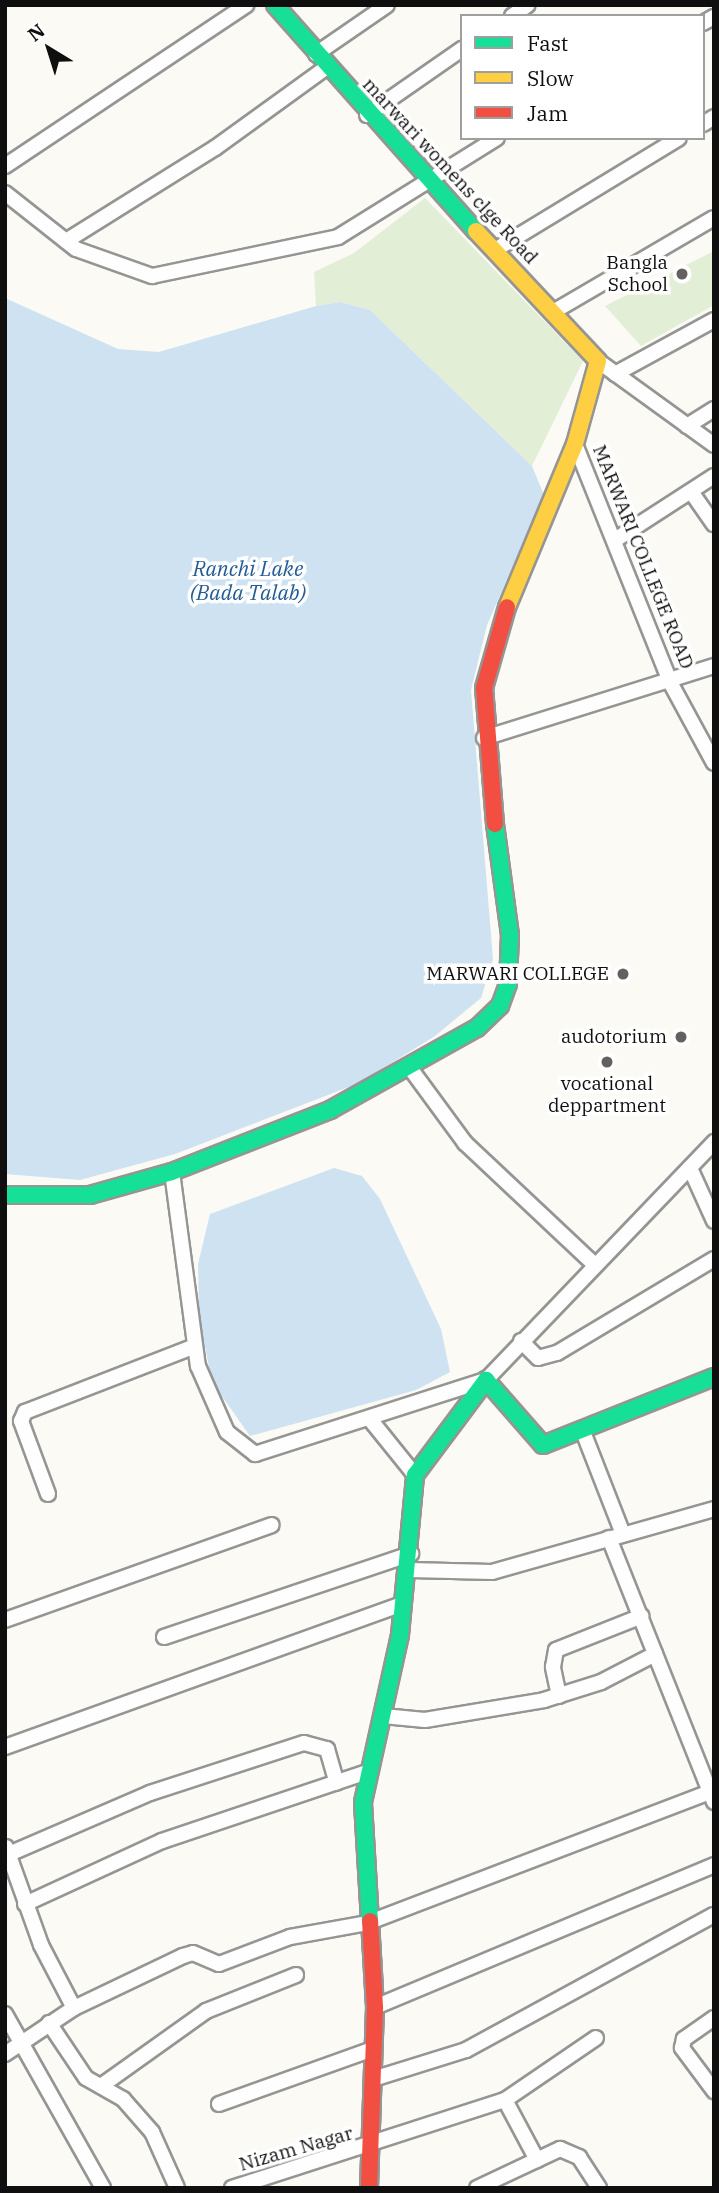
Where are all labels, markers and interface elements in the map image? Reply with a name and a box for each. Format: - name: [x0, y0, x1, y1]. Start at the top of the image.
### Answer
- north arrow: [14, 14, 84, 84]
- legend: [460, 14, 705, 140]
- text: N: [23, 18, 49, 47]
- text: Fast: [527, 29, 568, 57]
- text: Slow: [527, 64, 574, 92]
- street label: marwari womens clge Road: [358, 73, 542, 269]
- text: Jam: [527, 99, 568, 127]
- place label: Bangla School: [606, 252, 668, 296]
- marker: Bangla School: [674, 266, 690, 282]
- street label: MARWARI COLLEGE ROAD: [588, 442, 698, 672]
- water label: Ranchi Lake (Bada Talab): [190, 555, 306, 605]
- place label: MARWARI COLLEGE: [426, 963, 609, 985]
- marker: MARWARI COLLEGE: [615, 966, 631, 982]
- place label: audotorium: [561, 1026, 667, 1048]
- marker: audotorium: [673, 1029, 689, 1045]
- marker: vocational deppartment: [599, 1054, 615, 1070]
- place label: vocational deppartment: [548, 1073, 666, 1117]
- street label: Nizam Nagar: [236, 2122, 356, 2176]

